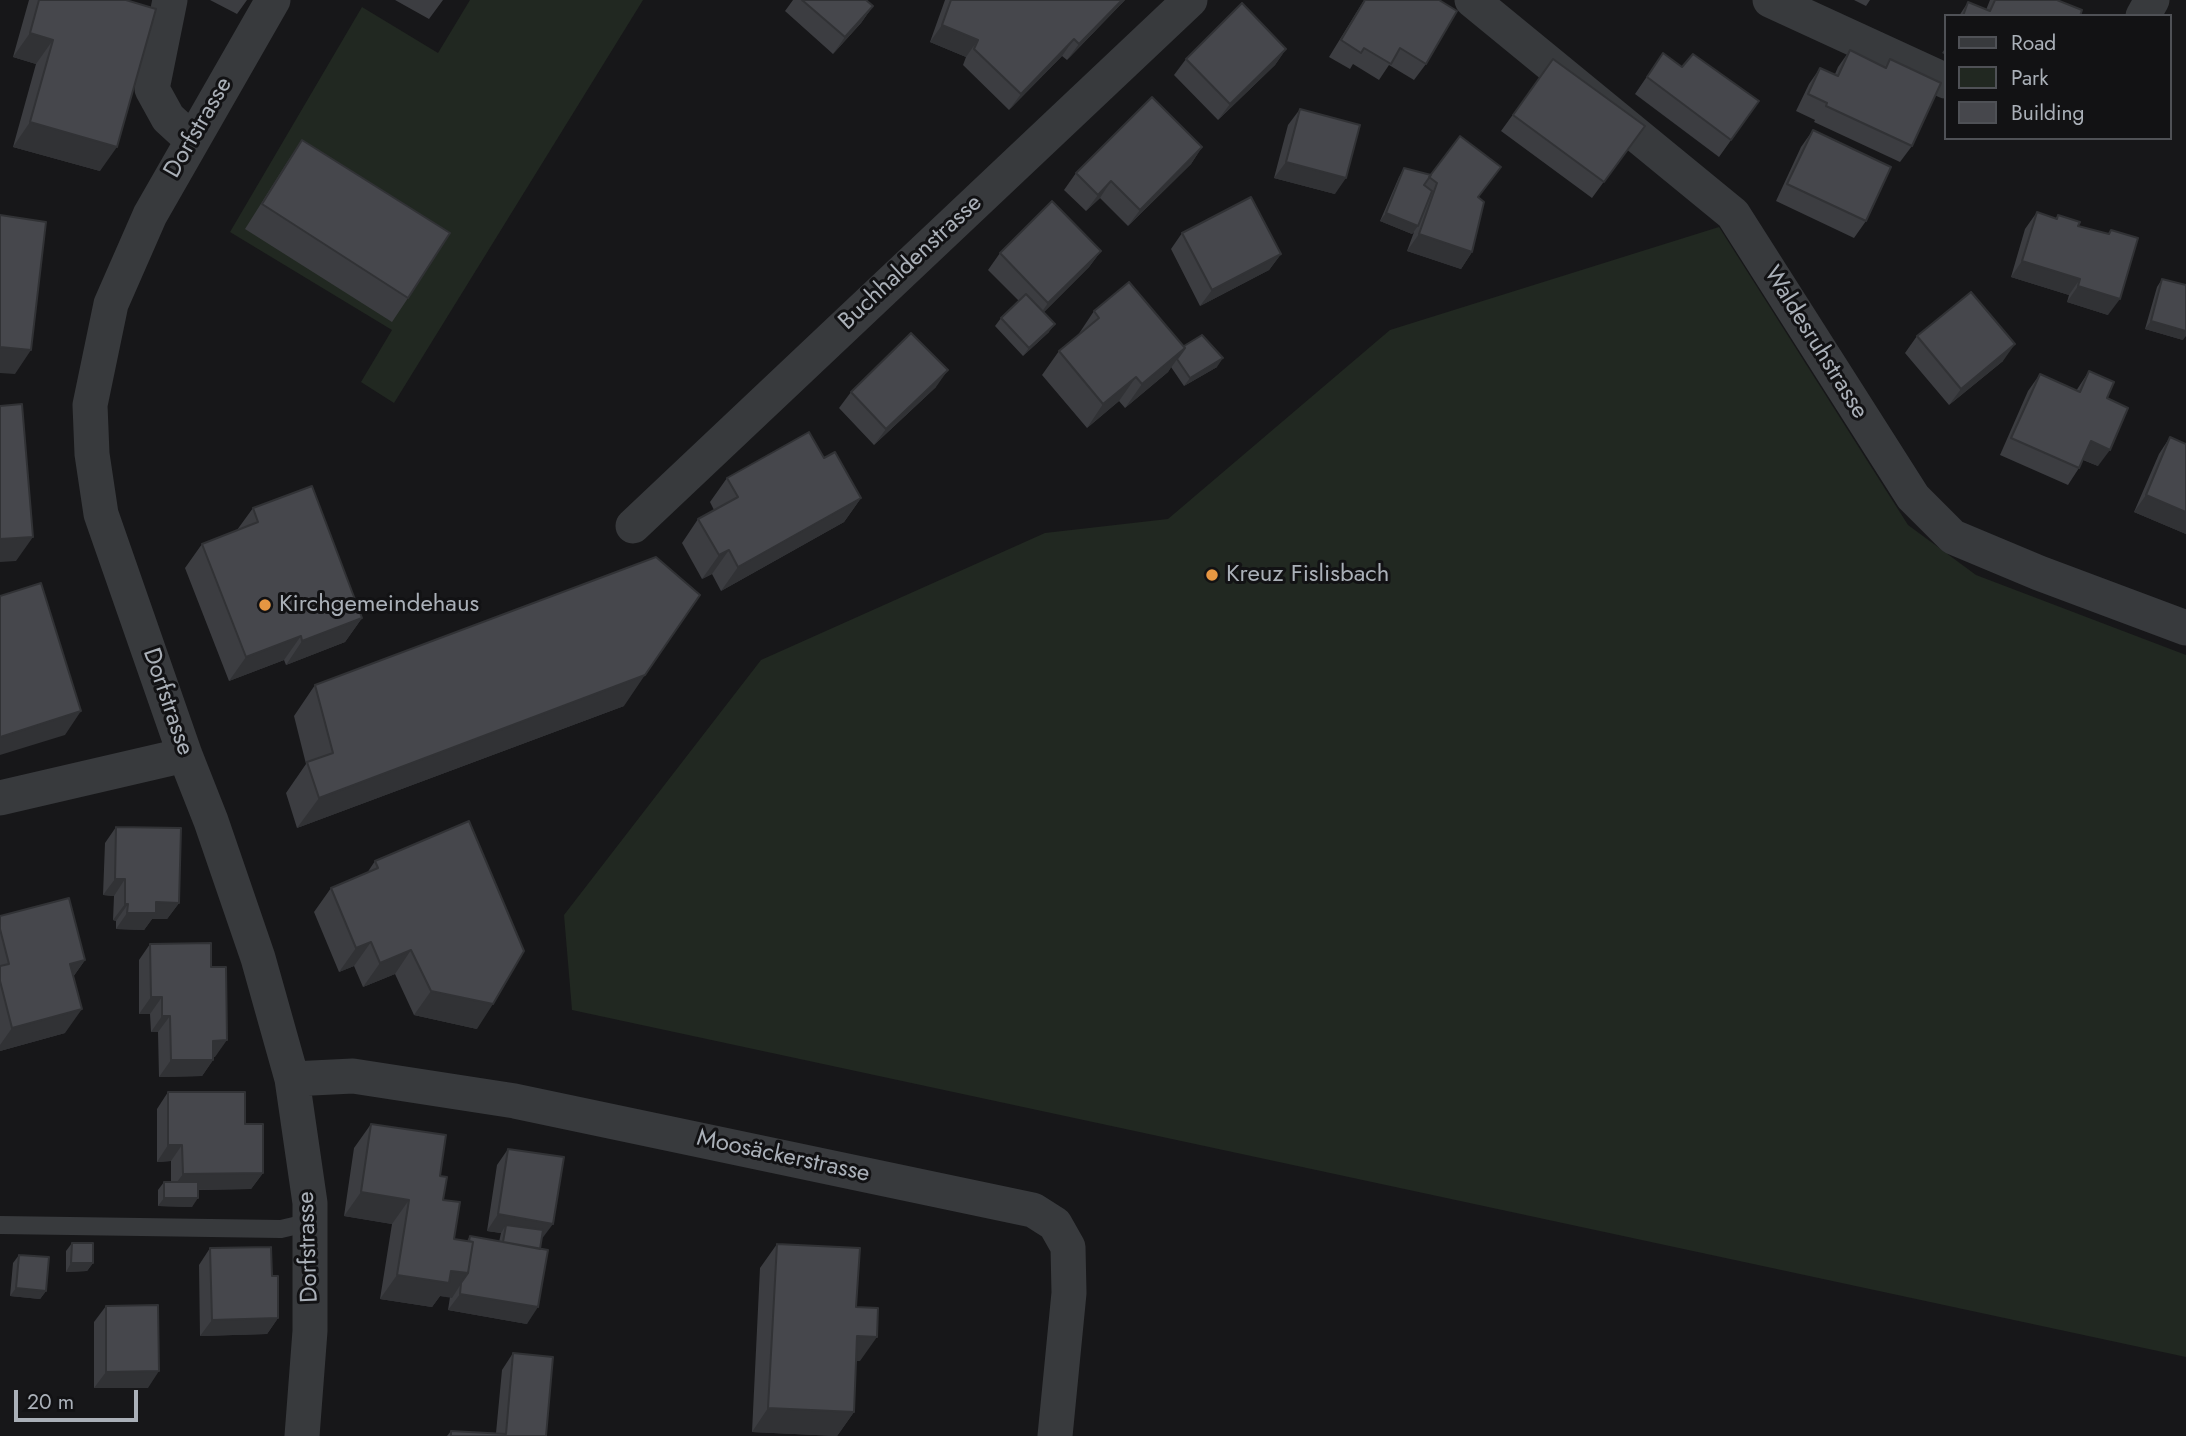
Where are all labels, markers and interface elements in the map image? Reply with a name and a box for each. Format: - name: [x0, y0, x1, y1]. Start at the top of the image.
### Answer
- legend: [1944, 14, 2172, 140]
- text: Road: [2011, 28, 2056, 58]
- text: Park: [2011, 63, 2048, 93]
- street label: Dorfstrasse: [159, 73, 239, 183]
- text: Building: [2011, 98, 2084, 128]
- street label: Buchhaldenstrasse: [833, 189, 989, 337]
- street label: Waldesruhstrasse: [1757, 261, 1873, 425]
- place label: Kreuz Fislisbach: [1226, 561, 1389, 589]
- marker: Kreuz Fislisbach: [1204, 567, 1220, 583]
- place label: Kirchgemeindehaus: [279, 591, 479, 619]
- marker: Kirchgemeindehaus: [257, 597, 273, 613]
- street label: Dorfstrasse: [135, 645, 199, 759]
- street label: Moosäckerstrasse: [694, 1125, 872, 1189]
- street label: Dorfstrasse: [293, 1191, 325, 1303]
- scale bar: [18, 1376, 142, 1420]
- text: 20 m: [27, 1387, 74, 1417]

